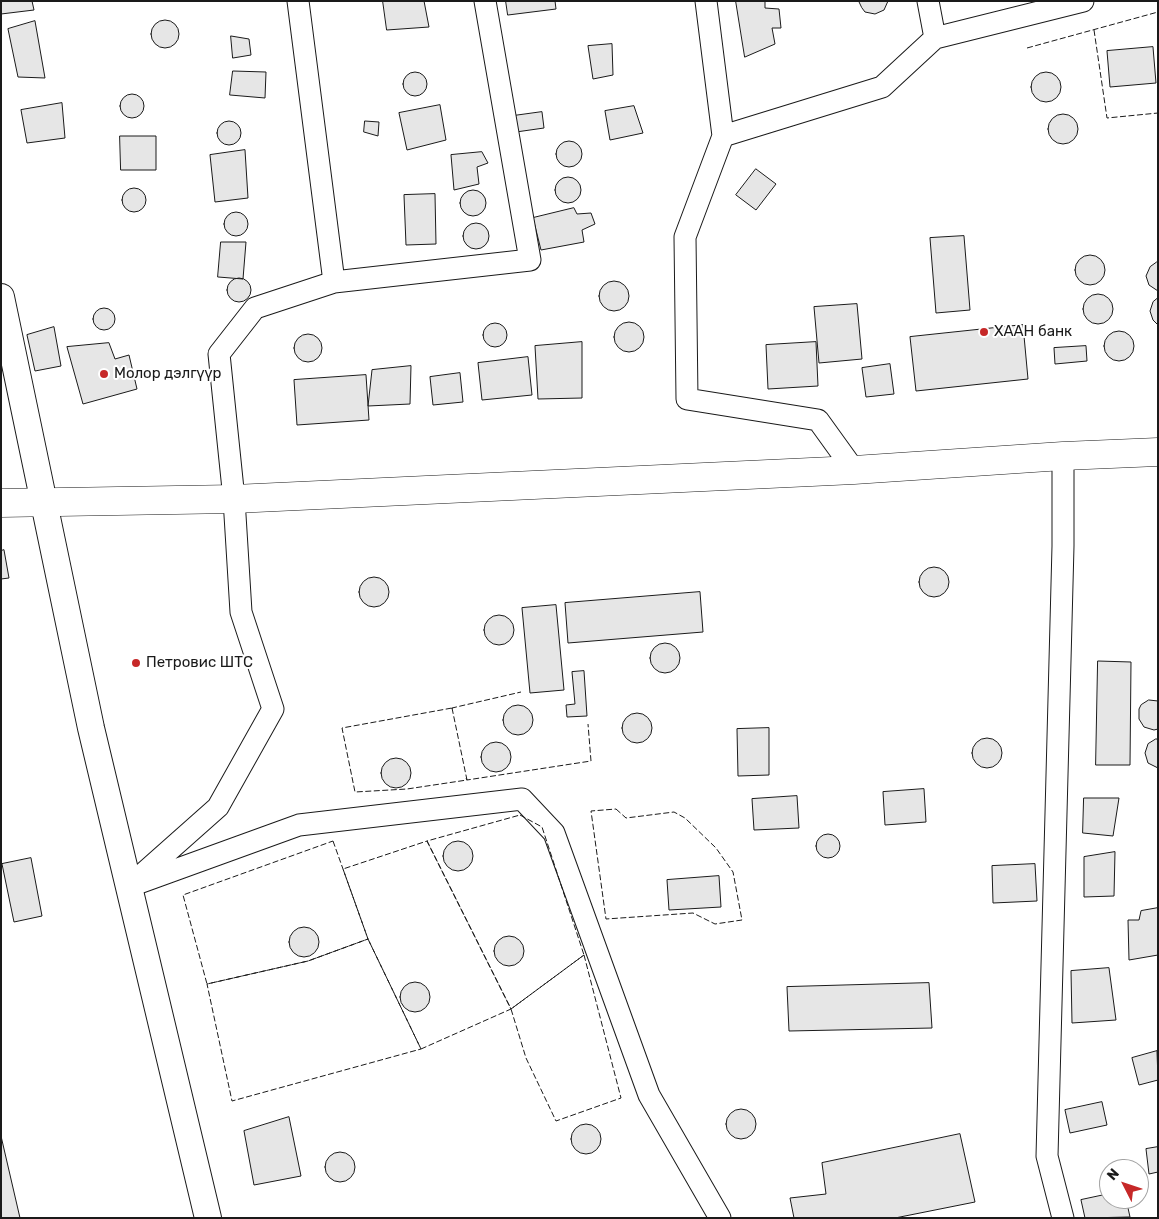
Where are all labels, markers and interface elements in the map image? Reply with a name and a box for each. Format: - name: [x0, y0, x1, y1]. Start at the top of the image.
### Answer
- place label: ХААН банк: [994, 323, 1072, 341]
- marker: ХААН банк: [978, 326, 990, 338]
- place label: Молор дэлгүүр: [114, 365, 222, 383]
- marker: Молор дэлгүүр: [98, 368, 110, 380]
- place label: Петровис ШТС: [146, 654, 253, 672]
- marker: Петровис ШТС: [130, 657, 142, 669]
- north arrow: [1099, 1159, 1149, 1209]
- text: N: [1103, 1165, 1123, 1184]

